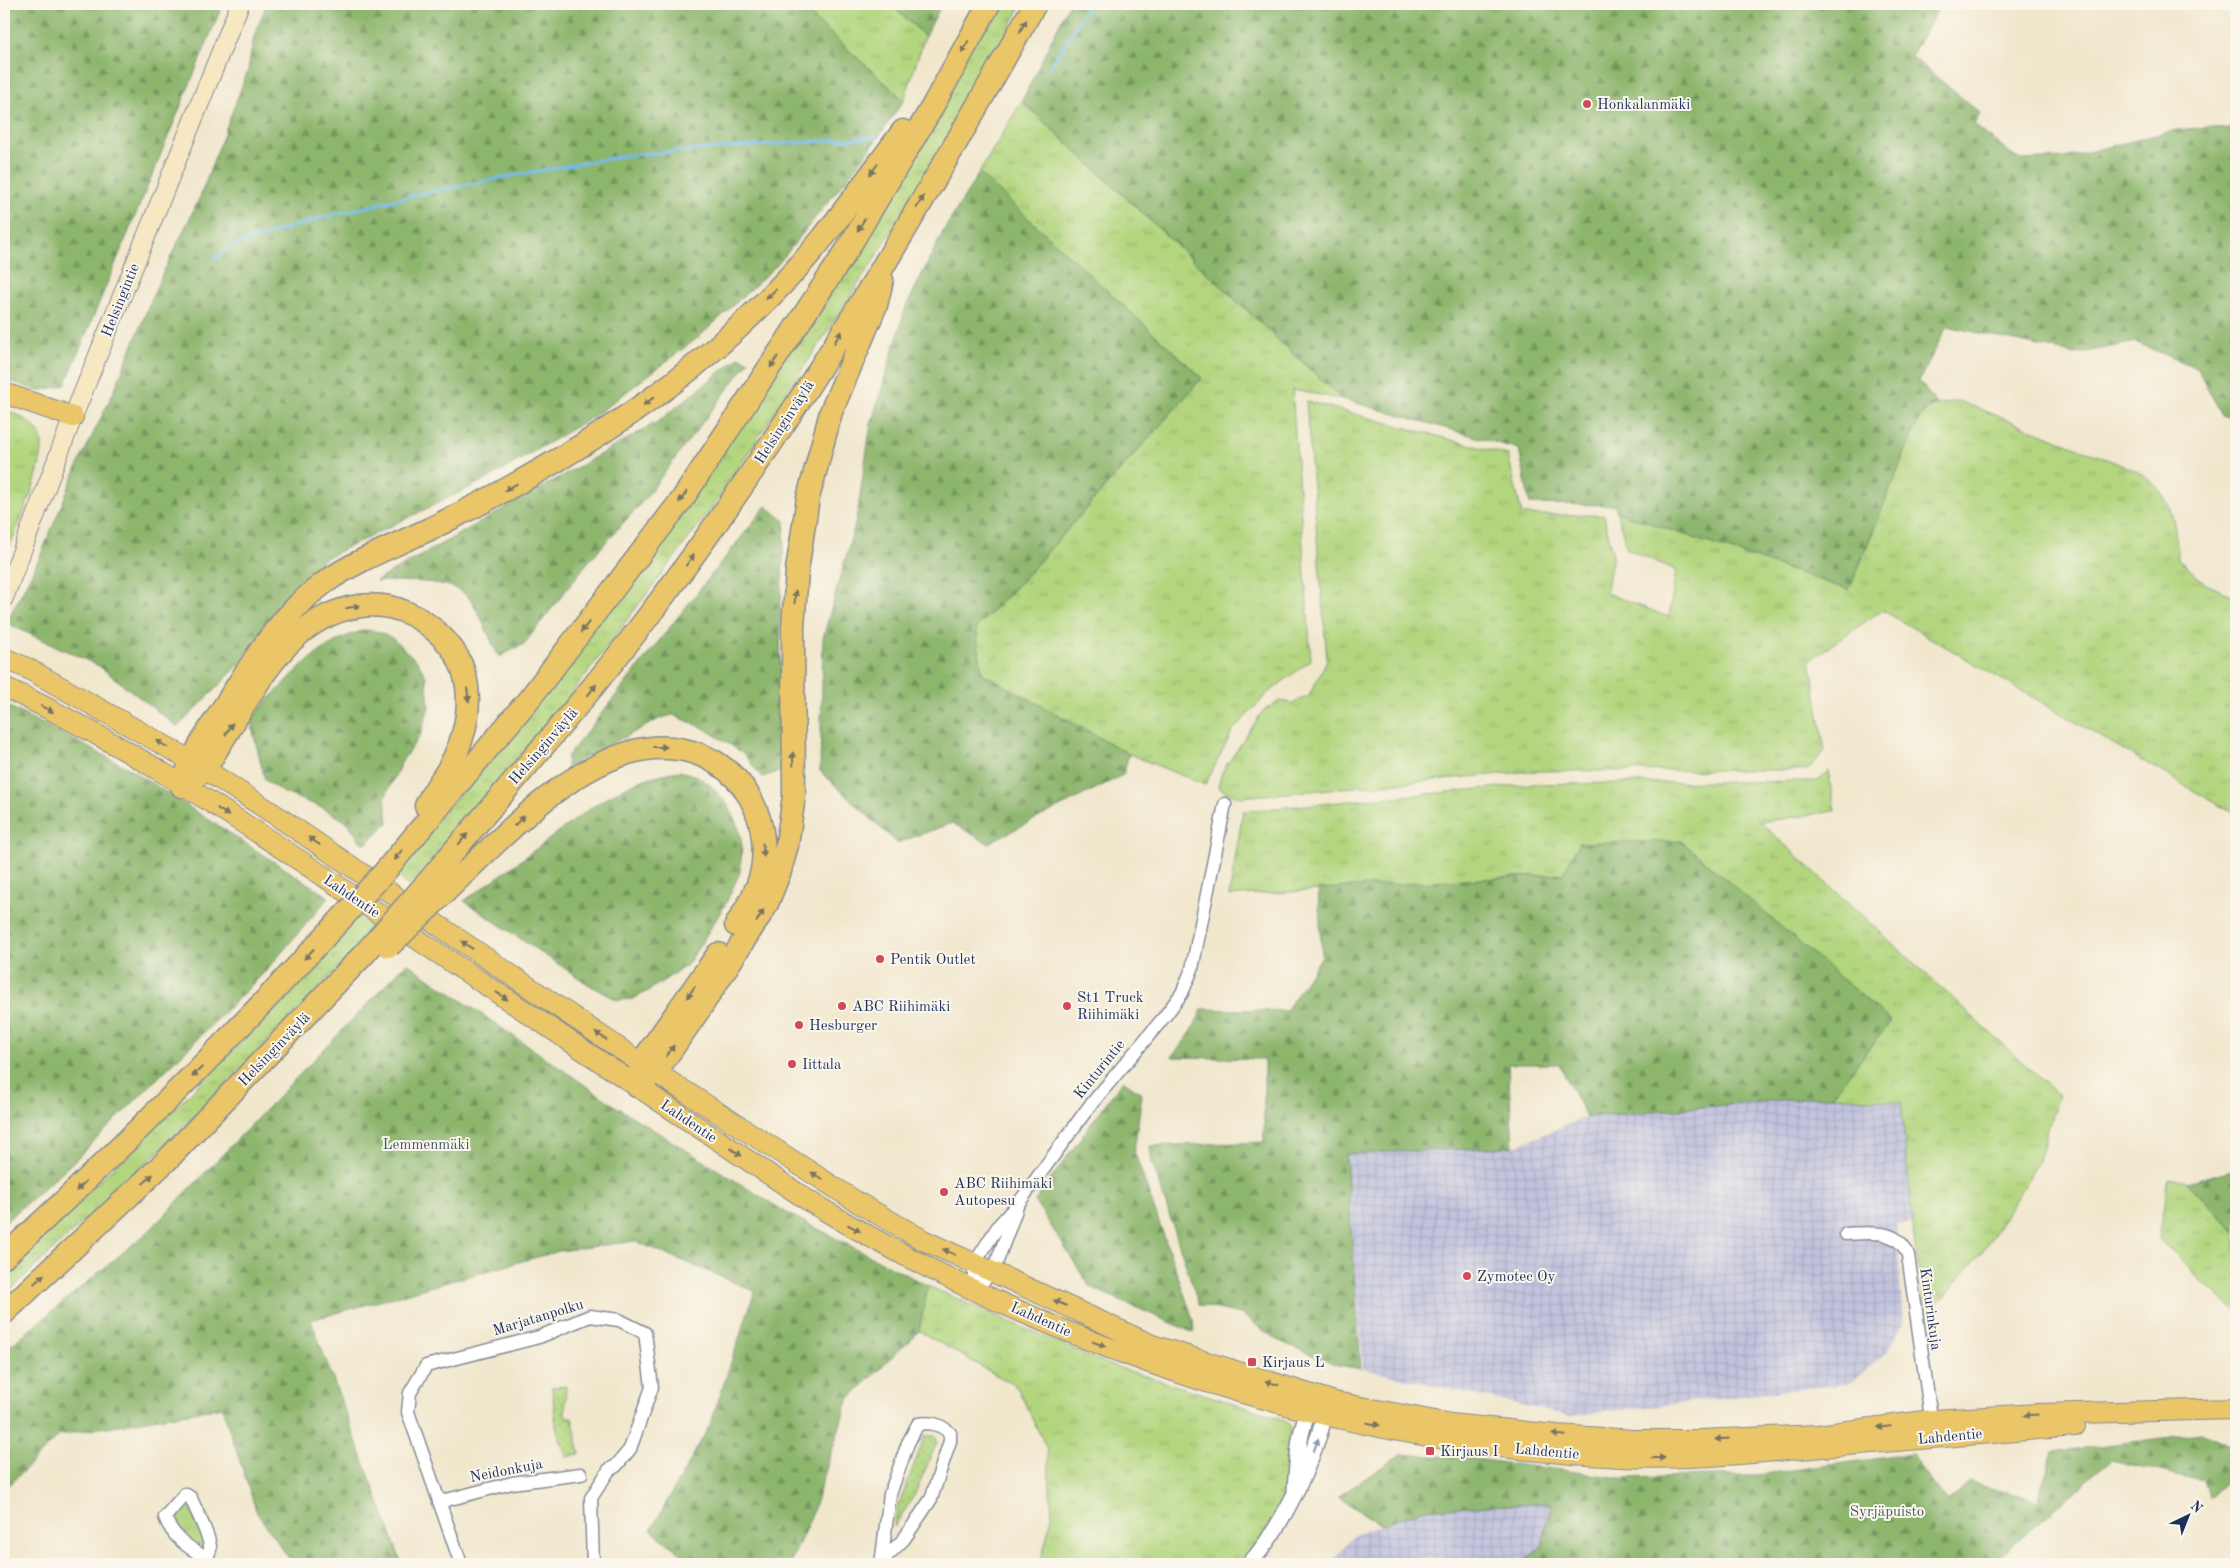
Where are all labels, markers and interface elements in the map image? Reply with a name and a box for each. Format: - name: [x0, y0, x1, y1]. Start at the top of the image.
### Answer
- one-way arrow: [1018, 20, 1027, 33]
- one-way arrow: [961, 40, 970, 53]
- marker: Honkalanmäki: [1581, 98, 1593, 110]
- place label: Honkalanmäki: [1597, 98, 1690, 113]
- one-way arrow: [869, 162, 880, 175]
- one-way arrow: [916, 196, 925, 209]
- one-way arrow: [857, 219, 866, 232]
- street label: Helsingintie: [100, 262, 143, 339]
- one-way arrow: [765, 288, 777, 300]
- one-way arrow: [833, 331, 842, 344]
- one-way arrow: [769, 356, 778, 369]
- street label: Helsinginväylä: [753, 378, 818, 467]
- one-way arrow: [642, 395, 655, 405]
- one-way arrow: [505, 483, 518, 492]
- one-way arrow: [678, 490, 688, 504]
- one-way arrow: [685, 553, 695, 567]
- one-way arrow: [791, 589, 799, 605]
- one-way arrow: [346, 603, 362, 611]
- one-way arrow: [580, 620, 591, 633]
- one-way arrow: [586, 684, 597, 697]
- one-way arrow: [464, 687, 472, 703]
- one-way arrow: [40, 705, 55, 713]
- street label: Helsinginväylä: [507, 705, 582, 788]
- one-way arrow: [225, 722, 234, 736]
- one-way arrow: [155, 740, 168, 749]
- one-way arrow: [653, 743, 669, 751]
- one-way arrow: [789, 751, 797, 767]
- one-way arrow: [217, 807, 230, 817]
- one-way arrow: [513, 815, 525, 827]
- one-way arrow: [457, 834, 469, 846]
- one-way arrow: [307, 836, 321, 846]
- one-way arrow: [759, 842, 767, 858]
- one-way arrow: [393, 848, 404, 861]
- street label: Lahdentie: [320, 873, 382, 922]
- one-way arrow: [755, 909, 764, 922]
- one-way arrow: [460, 940, 473, 950]
- one-way arrow: [303, 948, 315, 960]
- marker: Pentik Outlet: [874, 953, 886, 965]
- place label: Pentik Outlet: [890, 953, 976, 968]
- one-way arrow: [686, 985, 696, 999]
- one-way arrow: [496, 991, 509, 1001]
- place label: St1 Truck Riihimäki: [1077, 991, 1144, 1023]
- marker: ABC Riihimäki: [836, 1000, 848, 1012]
- place label: ABC Riihimäki: [852, 1000, 950, 1015]
- marker: St1 Truck Riihimäki: [1061, 1000, 1073, 1012]
- street label: Helsinginväylä: [236, 1010, 314, 1090]
- marker: Hesburger: [793, 1019, 805, 1031]
- place label: Hesburger: [809, 1019, 877, 1034]
- one-way arrow: [594, 1031, 608, 1041]
- street label: Kinturintie: [1072, 1037, 1128, 1102]
- one-way arrow: [665, 1045, 675, 1058]
- marker: Iittala: [786, 1058, 798, 1070]
- place label: Iittala: [802, 1058, 842, 1073]
- one-way arrow: [191, 1066, 203, 1078]
- street label: Lahdentie: [657, 1098, 719, 1147]
- park label: Lemmenmäki: [383, 1138, 469, 1153]
- one-way arrow: [729, 1147, 742, 1157]
- one-way arrow: [810, 1171, 823, 1181]
- one-way arrow: [141, 1173, 153, 1185]
- place label: ABC Riihimäki Autopesu: [954, 1177, 1052, 1209]
- one-way arrow: [76, 1180, 88, 1192]
- marker: ABC Riihimäki Autopesu: [938, 1186, 950, 1198]
- one-way arrow: [847, 1224, 861, 1232]
- one-way arrow: [941, 1247, 956, 1256]
- street label: Kinturinkuja: [1916, 1267, 1943, 1352]
- marker: Zymotec Oy: [1461, 1270, 1473, 1282]
- place label: Zymotec Oy: [1477, 1270, 1555, 1285]
- one-way arrow: [33, 1273, 45, 1285]
- street label: Marjatanpolku: [491, 1297, 586, 1339]
- one-way arrow: [1053, 1298, 1067, 1306]
- street label: Lahdentie: [1008, 1300, 1073, 1340]
- one-way arrow: [1092, 1341, 1107, 1348]
- marker: Kirjaus L: [1246, 1356, 1258, 1368]
- place label: Kirjaus L: [1262, 1356, 1325, 1371]
- one-way arrow: [1264, 1379, 1279, 1387]
- one-way arrow: [2022, 1411, 2038, 1419]
- one-way arrow: [1365, 1421, 1381, 1429]
- one-way arrow: [1875, 1423, 1891, 1431]
- street label: Lahdentie: [1917, 1427, 1983, 1448]
- one-way arrow: [1551, 1431, 1567, 1439]
- one-way arrow: [1713, 1436, 1729, 1444]
- one-way arrow: [1312, 1437, 1320, 1452]
- street label: Lahdentie: [1514, 1442, 1580, 1463]
- marker: Kirjaus I: [1424, 1445, 1436, 1457]
- place label: Kirjaus I: [1440, 1445, 1498, 1460]
- one-way arrow: [1650, 1454, 1666, 1462]
- street label: Neidonkuja: [469, 1457, 545, 1486]
- north arrow: [2162, 1490, 2212, 1540]
- text: N: [2187, 1498, 2205, 1516]
- park label: Syrjäpuisto: [1850, 1505, 1924, 1520]

